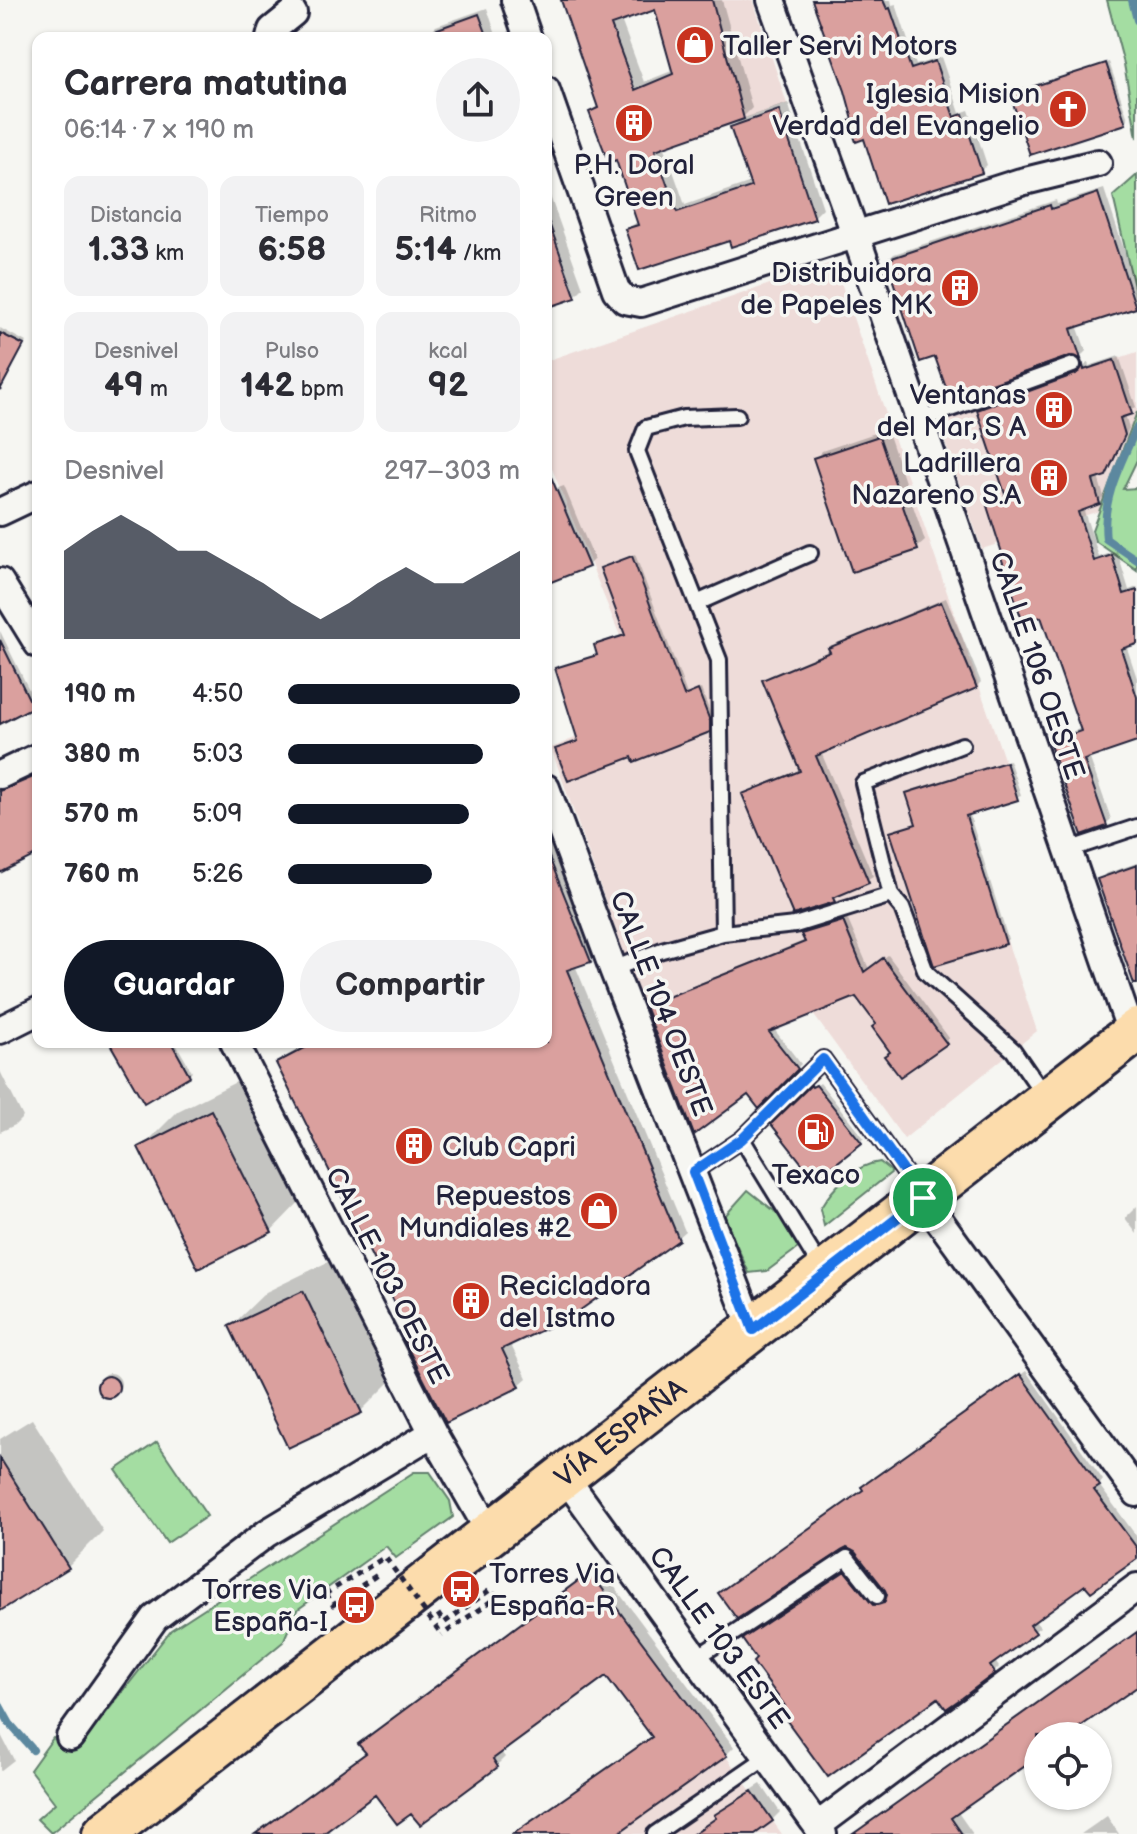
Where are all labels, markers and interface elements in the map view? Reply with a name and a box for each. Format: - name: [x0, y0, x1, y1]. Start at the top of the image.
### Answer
- shop icon: Taller Servi Motors: [674, 24, 716, 66]
- place label: Taller Servi Motors: [723, 30, 957, 63]
- button: share: [436, 58, 520, 142]
- text: Carrera matutina: [64, 63, 348, 106]
- place label: Iglesia Mision Verdad del Evangelio: [772, 78, 1040, 143]
- church icon: Iglesia Mision Verdad del Evangelio: [1047, 88, 1089, 130]
- building icon: P.H. Doral Green: [613, 102, 655, 144]
- text: 06:14 · 7 × 190 m: [64, 115, 254, 146]
- place label: P.H. Doral Green: [573, 149, 695, 214]
- text: Distancia: [90, 202, 182, 229]
- text: Tiempo: [255, 202, 329, 229]
- text: Ritmo: [419, 202, 477, 229]
- text: 1.33: [88, 229, 149, 270]
- text: 6:58: [258, 229, 326, 270]
- text: 5:14: [395, 229, 457, 270]
- text: km: [149, 240, 184, 267]
- text: /km: [457, 240, 501, 267]
- place label: Distribuidora de Papeles MK: [740, 257, 933, 322]
- building icon: Distribuidora de Papeles MK: [939, 267, 981, 309]
- text: Desnivel: [94, 338, 178, 365]
- text: Pulso: [265, 338, 319, 365]
- text: kcal: [428, 338, 468, 365]
- text: 49: [104, 365, 144, 406]
- text: 142: [240, 365, 295, 406]
- text: 92: [428, 365, 468, 406]
- text: m: [144, 376, 168, 403]
- text: bpm: [295, 376, 344, 403]
- place label: Ventanas del Mar, S A: [877, 379, 1027, 444]
- building icon: Ventanas del Mar, S A: [1033, 389, 1075, 431]
- place label: Ladrillera Nazareno S.A: [851, 447, 1022, 512]
- text: Desnivel: [64, 456, 164, 487]
- text: 297–303 m: [384, 456, 520, 487]
- building icon: Ladrillera Nazareno S.A: [1028, 457, 1070, 499]
- street label: CALLE 106 OESTE: [982, 547, 1091, 784]
- text: 190 m: [64, 679, 136, 710]
- text: 4:50: [192, 679, 243, 710]
- text: 380 m: [64, 739, 140, 770]
- text: 5:03: [192, 739, 243, 770]
- text: 570 m: [64, 799, 139, 830]
- text: 5:09: [192, 799, 242, 830]
- text: 760 m: [64, 859, 139, 890]
- text: 5:26: [192, 859, 243, 890]
- street label: CALLE 104 OESTE: [602, 886, 719, 1121]
- button: Guardar: [64, 940, 284, 1032]
- button: Compartir: [300, 940, 520, 1032]
- fuel station icon: Texaco: [795, 1111, 837, 1153]
- building icon: Club Capri: [393, 1125, 435, 1167]
- place label: Club Capri: [442, 1131, 576, 1164]
- place label: Texaco: [772, 1159, 860, 1192]
- street label: CALLE 103 OESTE: [318, 1162, 456, 1390]
- pin: [889, 1164, 957, 1232]
- icon: arrive: [901, 1176, 945, 1220]
- place label: Repuestos Mundiales #2: [398, 1180, 571, 1245]
- shop icon: Repuestos Mundiales #2: [578, 1190, 620, 1232]
- place label: Recicladora del Istmo: [499, 1270, 651, 1335]
- building icon: Recicladora del Istmo: [450, 1280, 492, 1322]
- street label: VÍA ESPAÑA: [549, 1372, 694, 1495]
- street label: CALLE 103 ESTE: [642, 1540, 796, 1736]
- place label: Torres Via España-R: [489, 1558, 615, 1623]
- bus stop icon: Torres Via España-R: [440, 1568, 482, 1610]
- place label: Torres Via España-I: [202, 1574, 328, 1639]
- bus stop icon: Torres Via España-I: [335, 1584, 377, 1626]
- map controls: [1024, 1722, 1112, 1810]
- button: locate: [1024, 1722, 1112, 1810]

